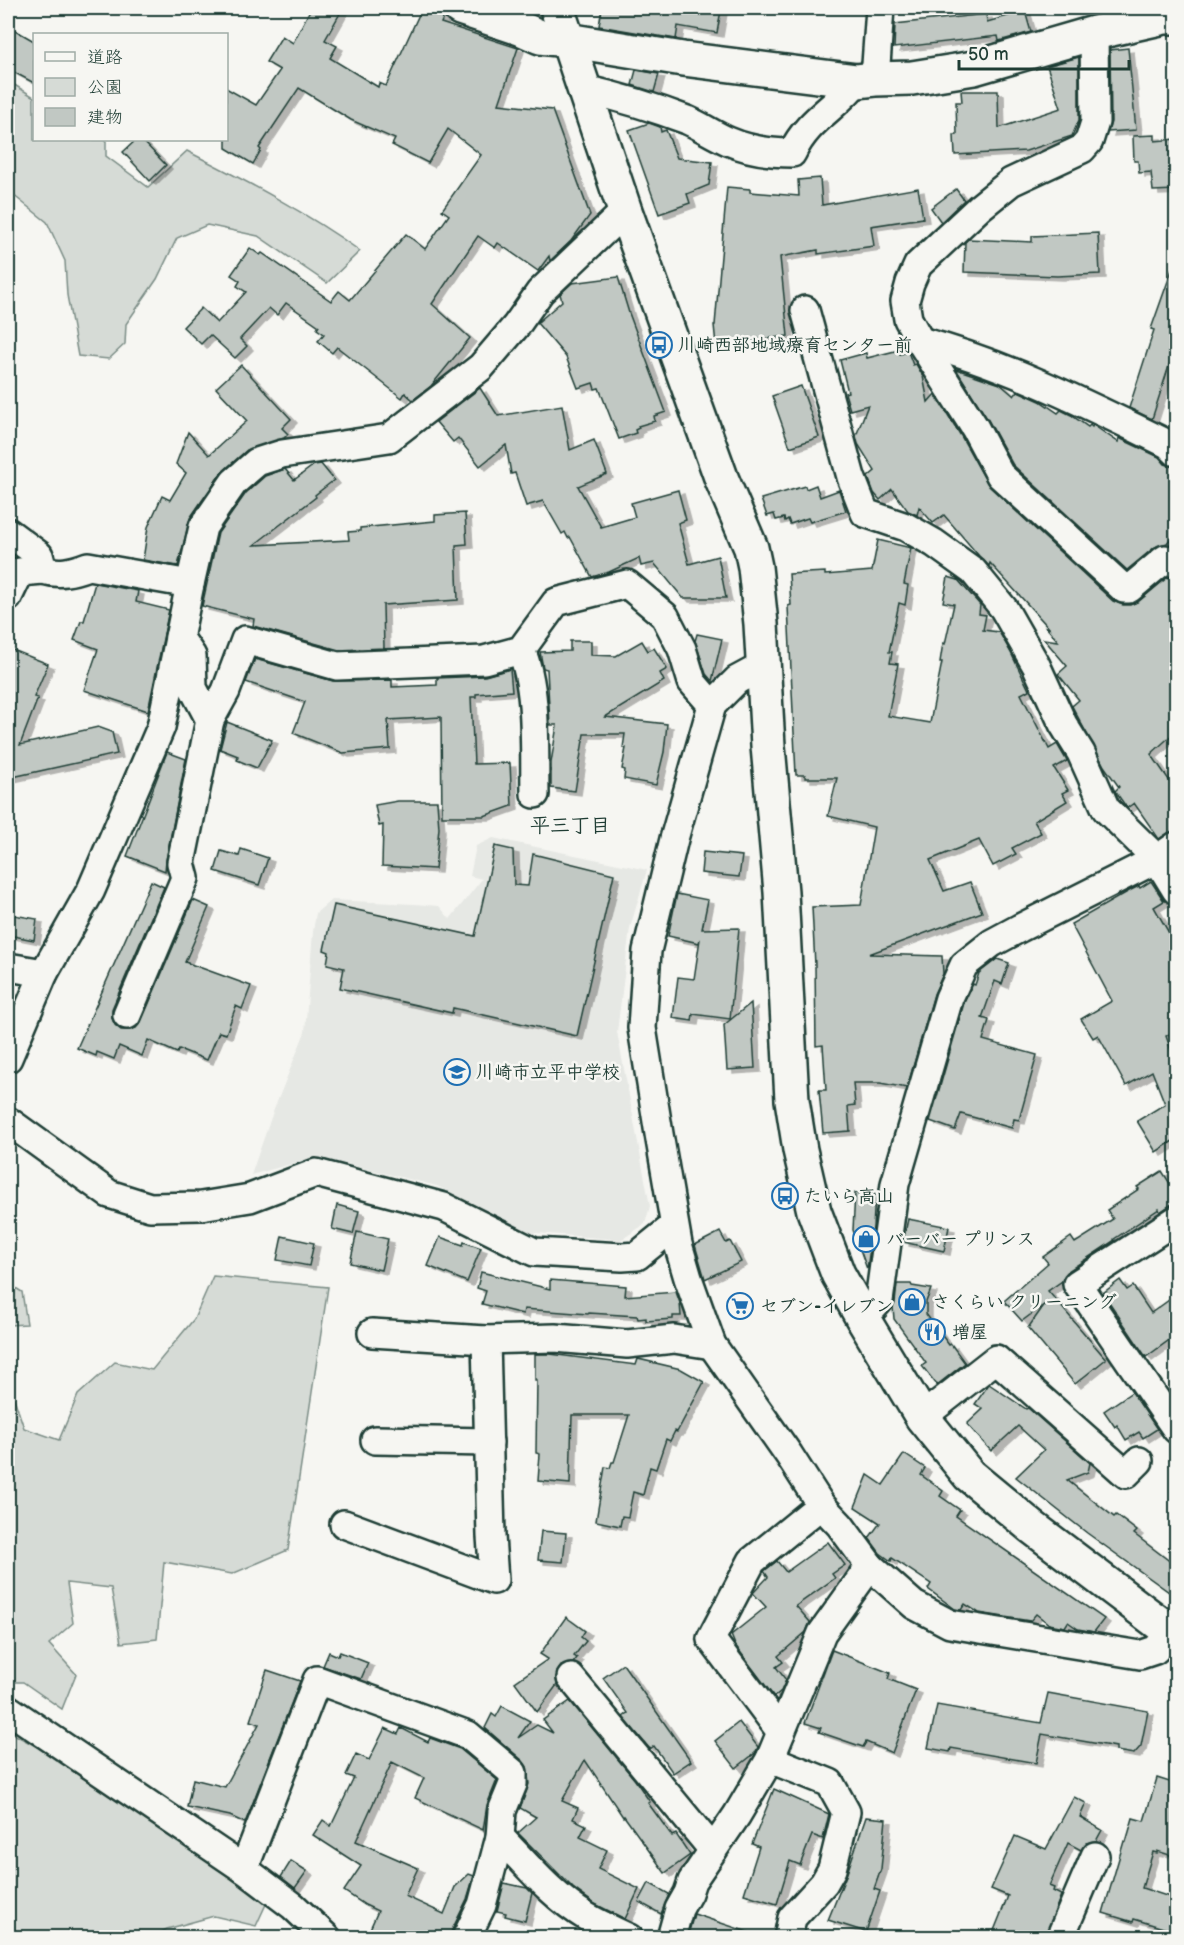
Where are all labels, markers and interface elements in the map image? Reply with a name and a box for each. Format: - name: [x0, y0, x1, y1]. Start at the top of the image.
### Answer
- legend: [33, 33, 228, 141]
- scale bar: [959, 33, 1128, 71]
- text: 50 m: [968, 44, 1009, 65]
- text: 道路: [87, 47, 123, 68]
- text: 公園: [87, 77, 123, 98]
- text: 建物: [87, 107, 123, 128]
- bus stop icon: 川崎西部地域療育センター前: [644, 330, 674, 360]
- place label: 川崎西部地域療育センター前: [678, 335, 912, 356]
- district label: 平三丁目: [530, 814, 610, 838]
- school or university icon: 川崎市立平中学校: [442, 1057, 472, 1087]
- place label: 川崎市立平中学校: [476, 1062, 620, 1083]
- bus stop icon: たいら高山: [770, 1181, 800, 1211]
- place label: たいら高山: [804, 1186, 894, 1207]
- shop icon: バーバー プリンス: [851, 1224, 881, 1254]
- place label: バーバー プリンス: [886, 1229, 1035, 1250]
- shop icon: さくらい クリーニング: [897, 1287, 927, 1317]
- supermarket icon: セブン-イレブン: [725, 1291, 755, 1321]
- place label: さくらい クリーニング: [932, 1292, 1117, 1313]
- place label: セブン-イレブン: [760, 1296, 893, 1317]
- restaurant icon: 増屋: [917, 1317, 947, 1347]
- place label: 増屋: [952, 1322, 988, 1343]

